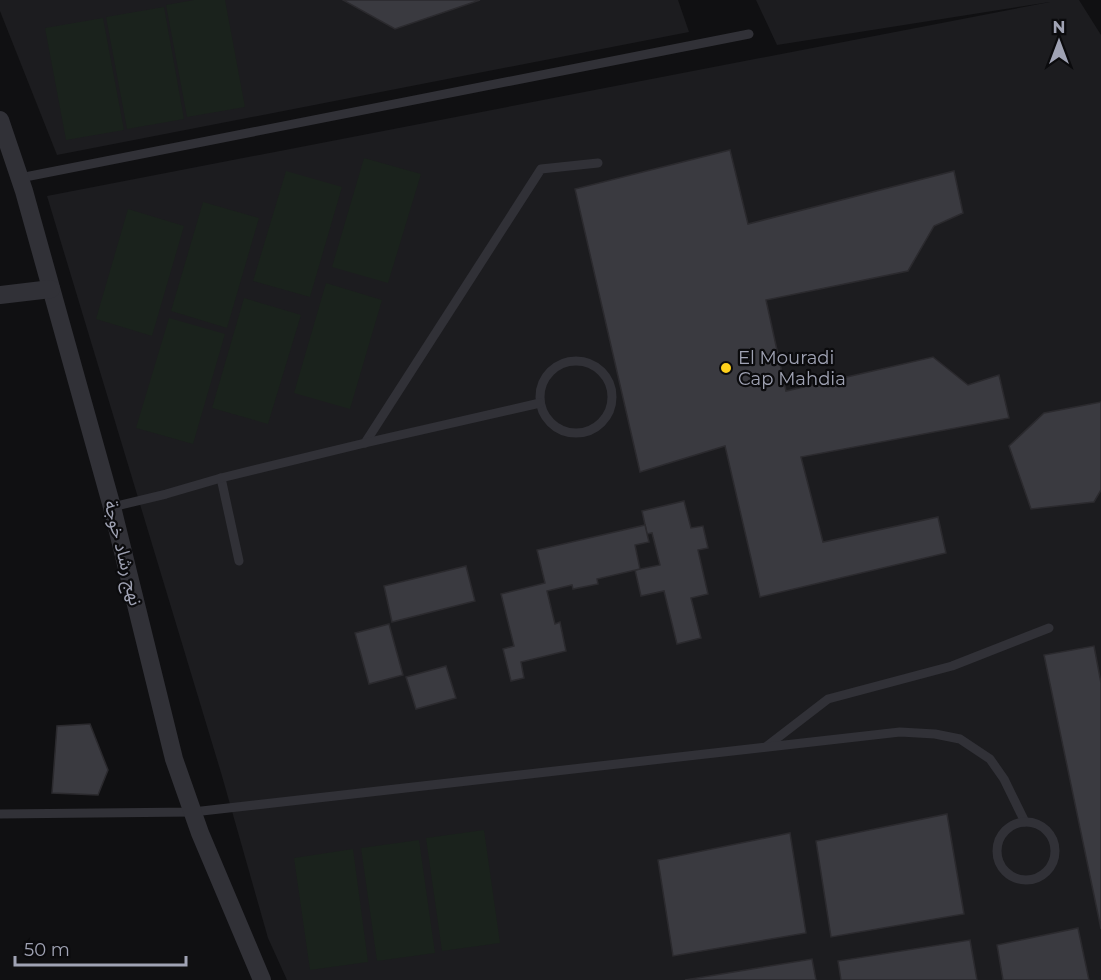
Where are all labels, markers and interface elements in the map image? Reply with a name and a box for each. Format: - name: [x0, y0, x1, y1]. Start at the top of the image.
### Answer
- north arrow: [1029, 12, 1089, 72]
- text: N: [1053, 18, 1065, 37]
- place label: El Mouradi Cap Mahdia: [738, 347, 846, 390]
- marker: El Mouradi Cap Mahdia: [719, 361, 733, 375]
- street label: نهج رشاد خوجة: [97, 498, 147, 608]
- scale bar: [15, 929, 186, 967]
- text: 50 m: [24, 939, 70, 961]

